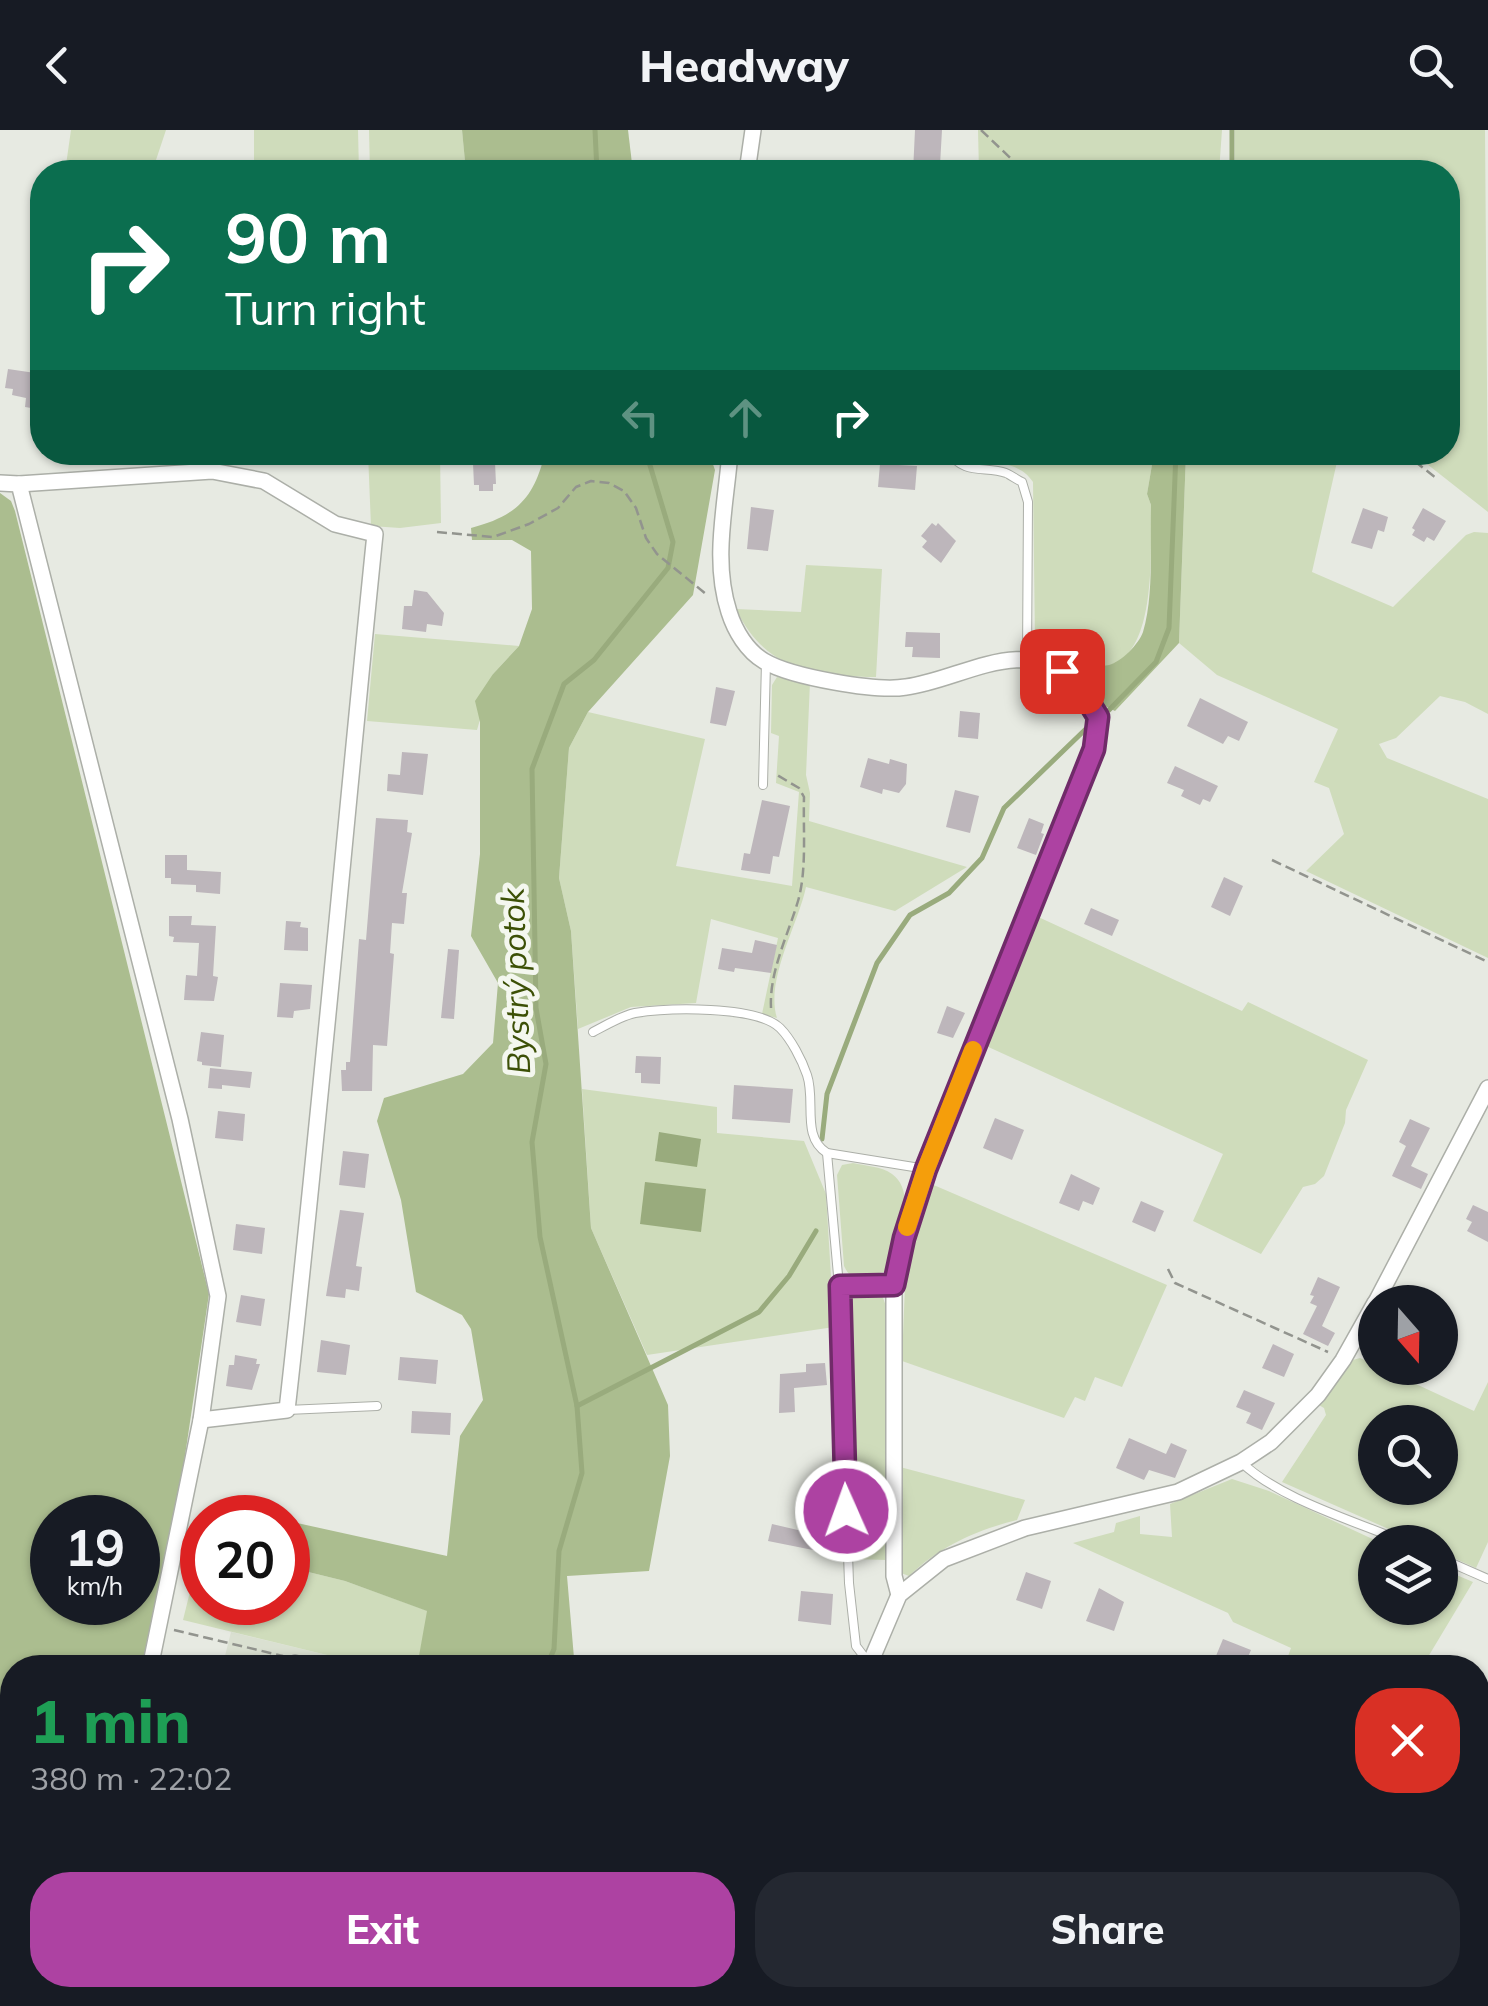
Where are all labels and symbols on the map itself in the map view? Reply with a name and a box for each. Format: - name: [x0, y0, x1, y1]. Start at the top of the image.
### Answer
- pin: [1020, 629, 1105, 714]
- water label: Bystrý potok: [492, 886, 538, 1075]
- north arrow: [1358, 1285, 1458, 1385]
- position arrow: [794, 1459, 898, 1563]
- speed limit sign: 20: [180, 1495, 310, 1625]

